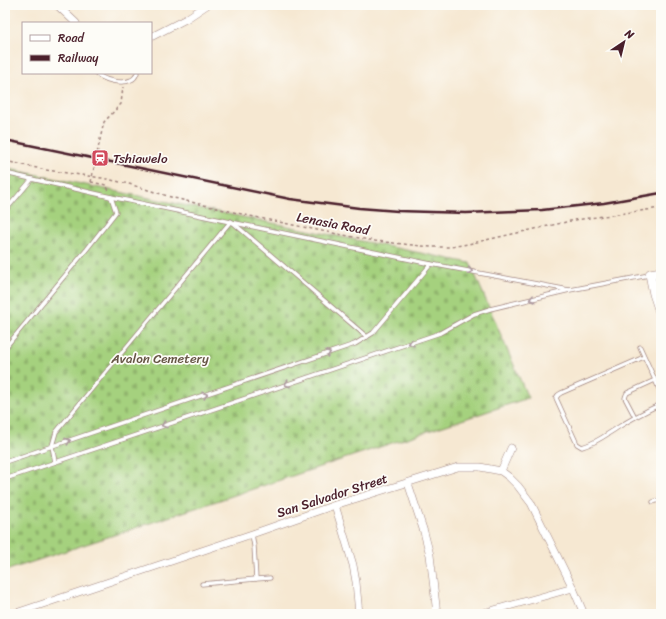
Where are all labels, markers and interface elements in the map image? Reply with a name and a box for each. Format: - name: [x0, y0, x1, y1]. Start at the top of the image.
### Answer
- legend: [22, 22, 152, 74]
- north arrow: [604, 22, 644, 62]
- text: N: [620, 24, 638, 44]
- text: Road: [58, 27, 85, 49]
- text: Railway: [58, 47, 99, 69]
- place label: Tshiawelo: [113, 147, 168, 170]
- station icon: Tshiawelo: [90, 148, 110, 168]
- street label: Lenasia Road: [295, 205, 372, 242]
- one-way arrow: [467, 266, 473, 274]
- one-way arrow: [529, 294, 536, 303]
- one-way arrow: [407, 338, 414, 347]
- park label: Avalon Cemetery: [110, 347, 209, 370]
- one-way arrow: [324, 349, 331, 358]
- one-way arrow: [284, 379, 291, 388]
- one-way arrow: [201, 391, 208, 399]
- one-way arrow: [161, 421, 168, 429]
- one-way arrow: [65, 437, 72, 445]
- street label: San Salvador Street: [274, 467, 391, 524]

